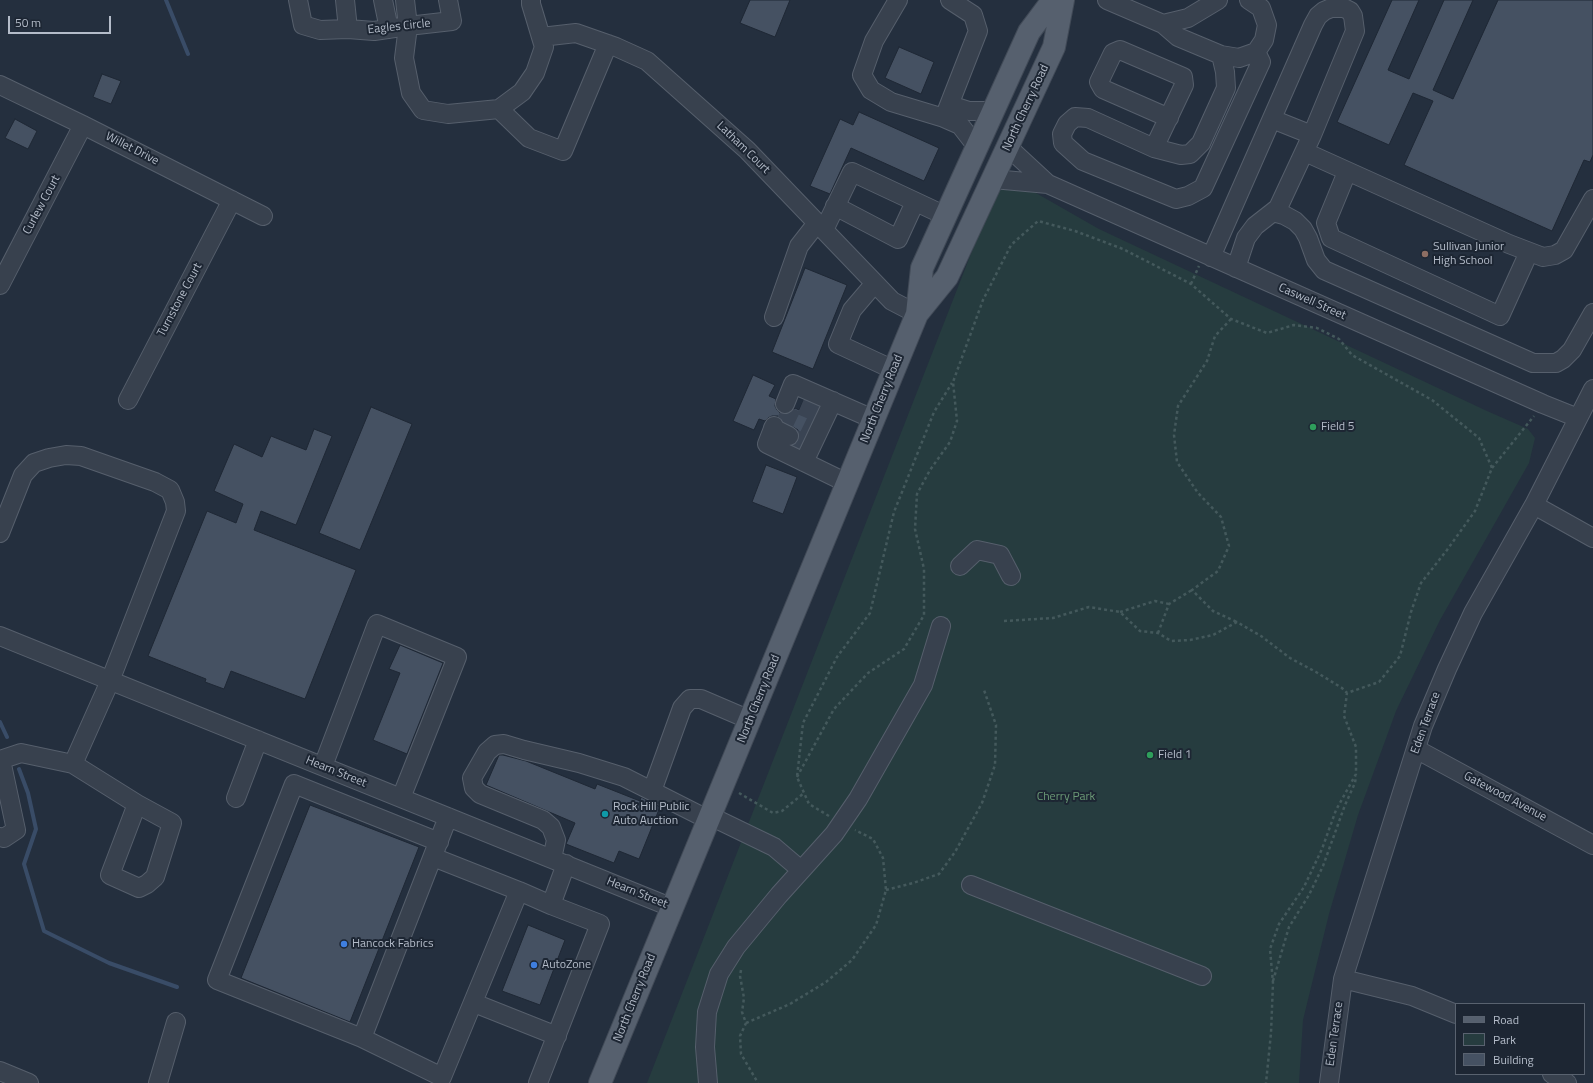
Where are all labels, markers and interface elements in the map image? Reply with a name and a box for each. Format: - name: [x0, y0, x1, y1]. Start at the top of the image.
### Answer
- scale bar: [10, 8, 113, 34]
- text: 50 m: [15, 13, 41, 32]
- street label: Eagles Circle: [367, 17, 431, 37]
- street label: North Cherry Road: [1000, 63, 1052, 153]
- street label: Latham Court: [713, 119, 773, 177]
- street label: Willet Drive: [103, 129, 161, 169]
- street label: Curlew Court: [20, 173, 64, 237]
- place label: Sullivan Junior High School: [1433, 240, 1504, 268]
- marker: Sullivan Junior High School: [1420, 249, 1430, 259]
- street label: Turnstone Court: [155, 261, 205, 339]
- street label: Caswell Street: [1276, 281, 1348, 323]
- street label: North Cherry Road: [858, 353, 906, 445]
- place label: Field 5: [1321, 420, 1354, 434]
- marker: Field 5: [1308, 422, 1318, 432]
- street label: North Cherry Road: [735, 653, 783, 745]
- street label: Eden Terrace: [1408, 690, 1444, 756]
- place label: Field 1: [1158, 748, 1191, 762]
- marker: Field 1: [1145, 750, 1155, 760]
- street label: Hearn Street: [304, 753, 368, 791]
- street label: Gatewood Avenue: [1461, 769, 1549, 825]
- park label: Cherry Park: [1037, 790, 1095, 804]
- place label: Rock Hill Public Auto Auction: [613, 800, 690, 828]
- marker: Rock Hill Public Auto Auction: [600, 809, 610, 819]
- street label: Hearn Street: [605, 874, 669, 912]
- place label: Hancock Fabrics: [352, 937, 434, 951]
- marker: Hancock Fabrics: [339, 939, 349, 949]
- street label: North Cherry Road: [611, 952, 659, 1044]
- place label: AutoZone: [542, 958, 591, 972]
- marker: AutoZone: [529, 960, 539, 970]
- street label: Eden Terrace: [1323, 1001, 1347, 1067]
- legend: [1455, 1003, 1585, 1075]
- text: Road: [1493, 1010, 1519, 1029]
- text: Park: [1493, 1030, 1516, 1049]
- text: Building: [1493, 1050, 1534, 1069]

